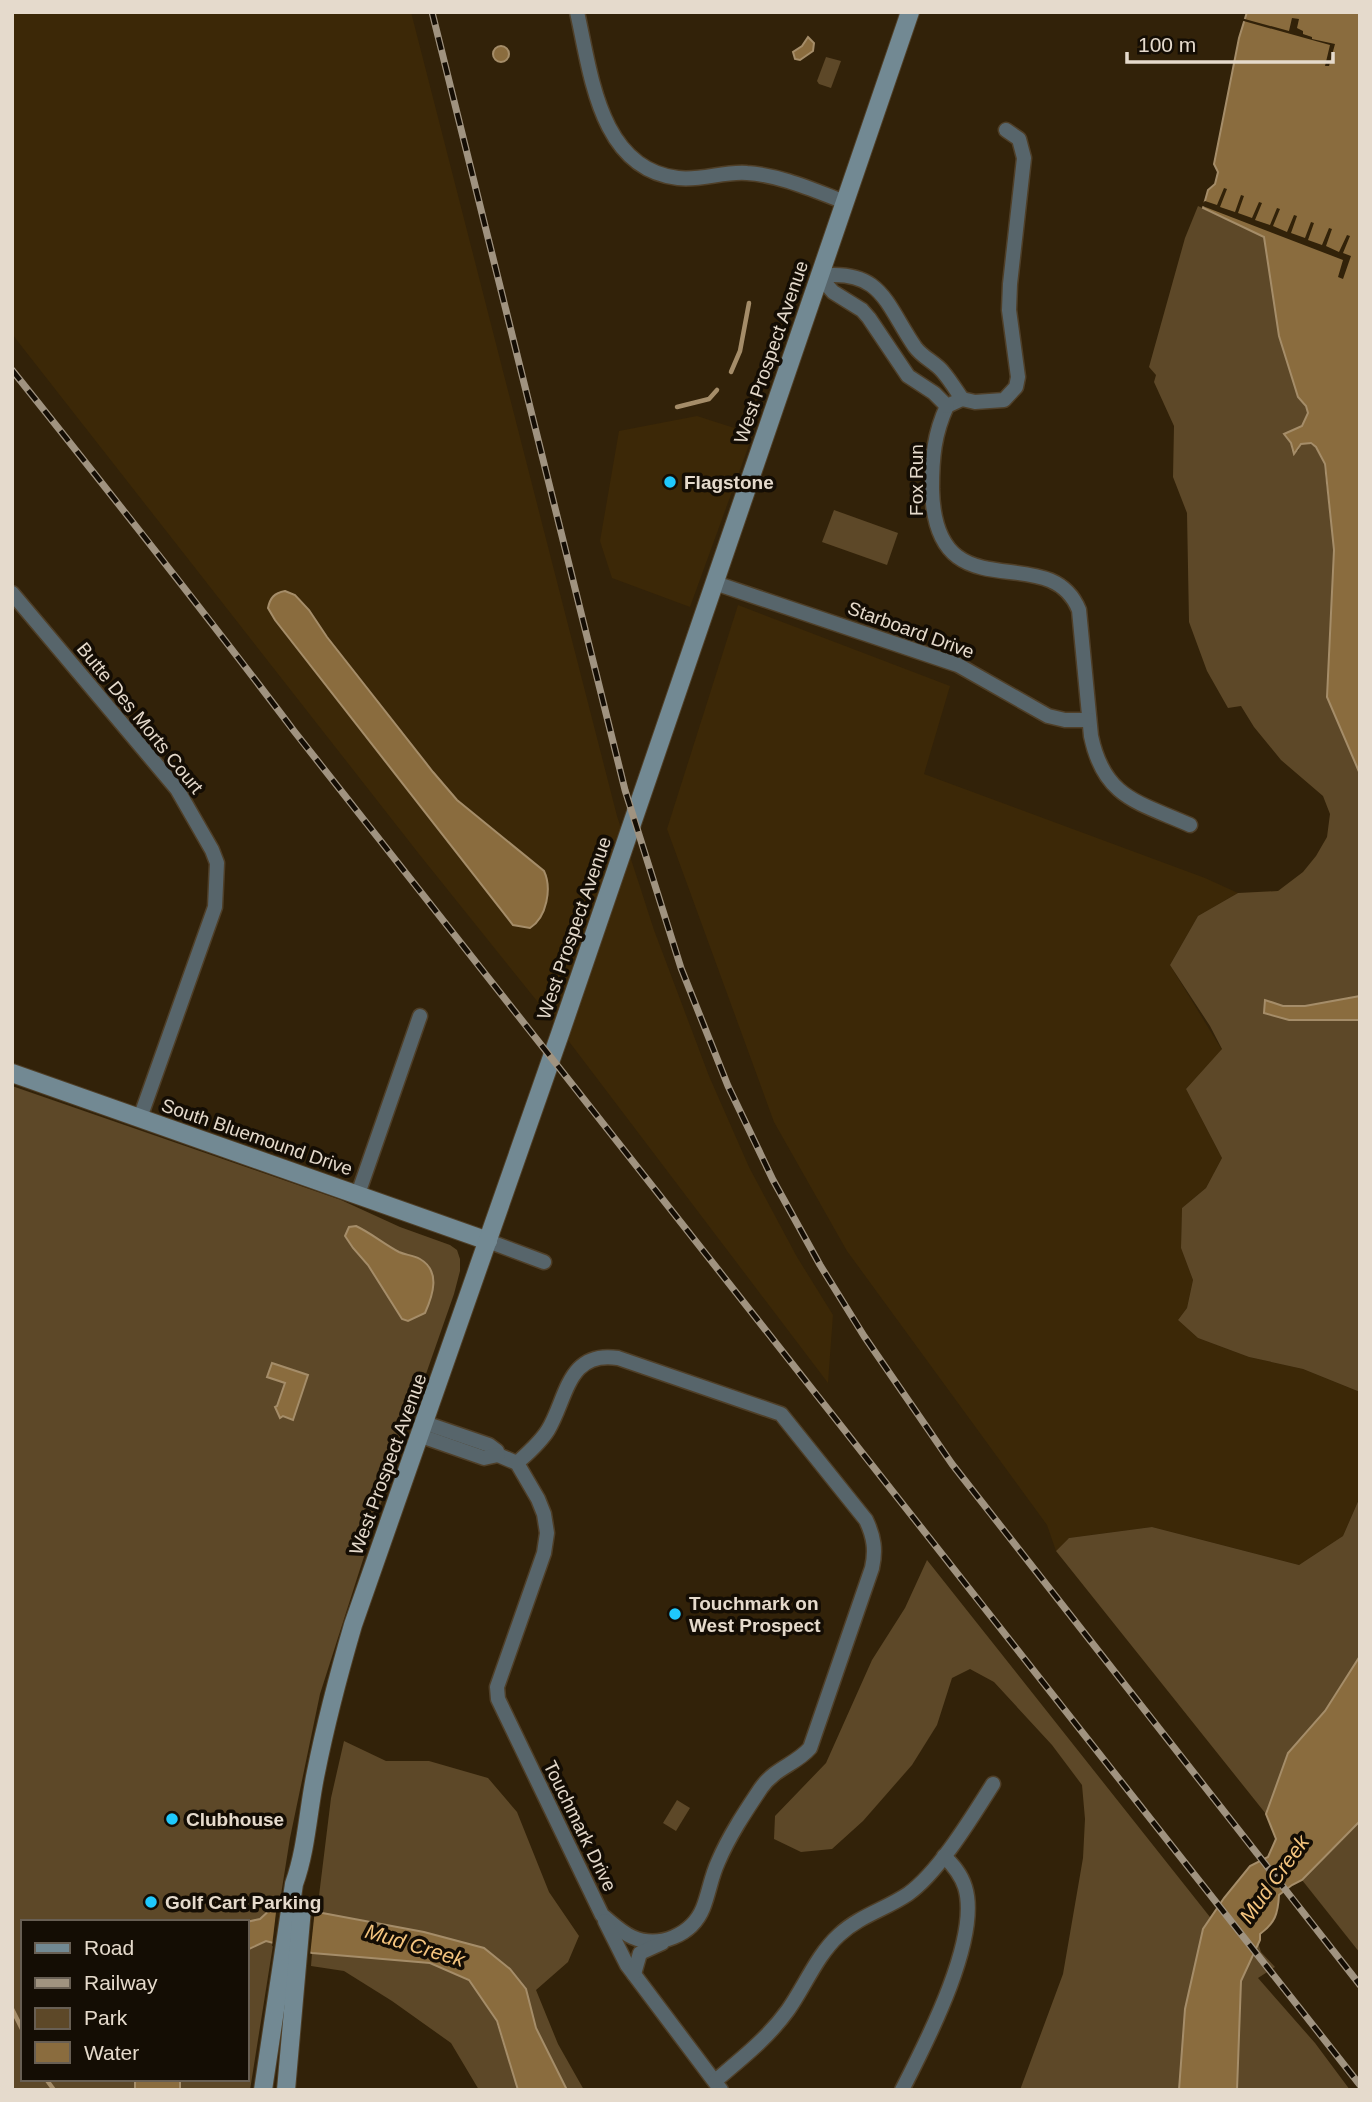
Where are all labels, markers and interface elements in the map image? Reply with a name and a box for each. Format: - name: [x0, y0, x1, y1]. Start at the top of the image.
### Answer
- scale bar: [1127, 21, 1334, 65]
- text: 100 m: [1138, 33, 1196, 56]
- street label: West Prospect Avenue: [730, 258, 812, 446]
- street label: Fox Run: [906, 444, 927, 516]
- place label: Flagstone: [684, 472, 774, 493]
- marker: Flagstone: [662, 474, 678, 490]
- street label: Starboard Drive: [845, 597, 977, 663]
- street label: Butte Des Morts Court: [73, 638, 208, 798]
- street label: West Prospect Avenue: [533, 834, 615, 1022]
- street label: South Bluemound Drive: [159, 1094, 355, 1180]
- street label: West Prospect Avenue: [345, 1370, 431, 1558]
- place label: Touchmark on West Prospect: [689, 1593, 821, 1636]
- marker: Touchmark on West Prospect: [667, 1606, 683, 1622]
- street label: Touchmark Drive: [539, 1757, 621, 1895]
- place label: Clubhouse: [186, 1809, 284, 1830]
- marker: Clubhouse: [164, 1811, 180, 1827]
- water label: Mud Creek: [1235, 1829, 1314, 1927]
- place label: Golf Cart Parking: [165, 1892, 321, 1913]
- marker: Golf Cart Parking: [143, 1894, 159, 1910]
- water label: Mud Creek: [363, 1919, 469, 1971]
- legend: [21, 1920, 248, 2081]
- text: Road: [84, 1936, 134, 1959]
- text: Railway: [84, 1971, 158, 1994]
- text: Park: [84, 2006, 128, 2029]
- text: Water: [84, 2041, 139, 2064]

